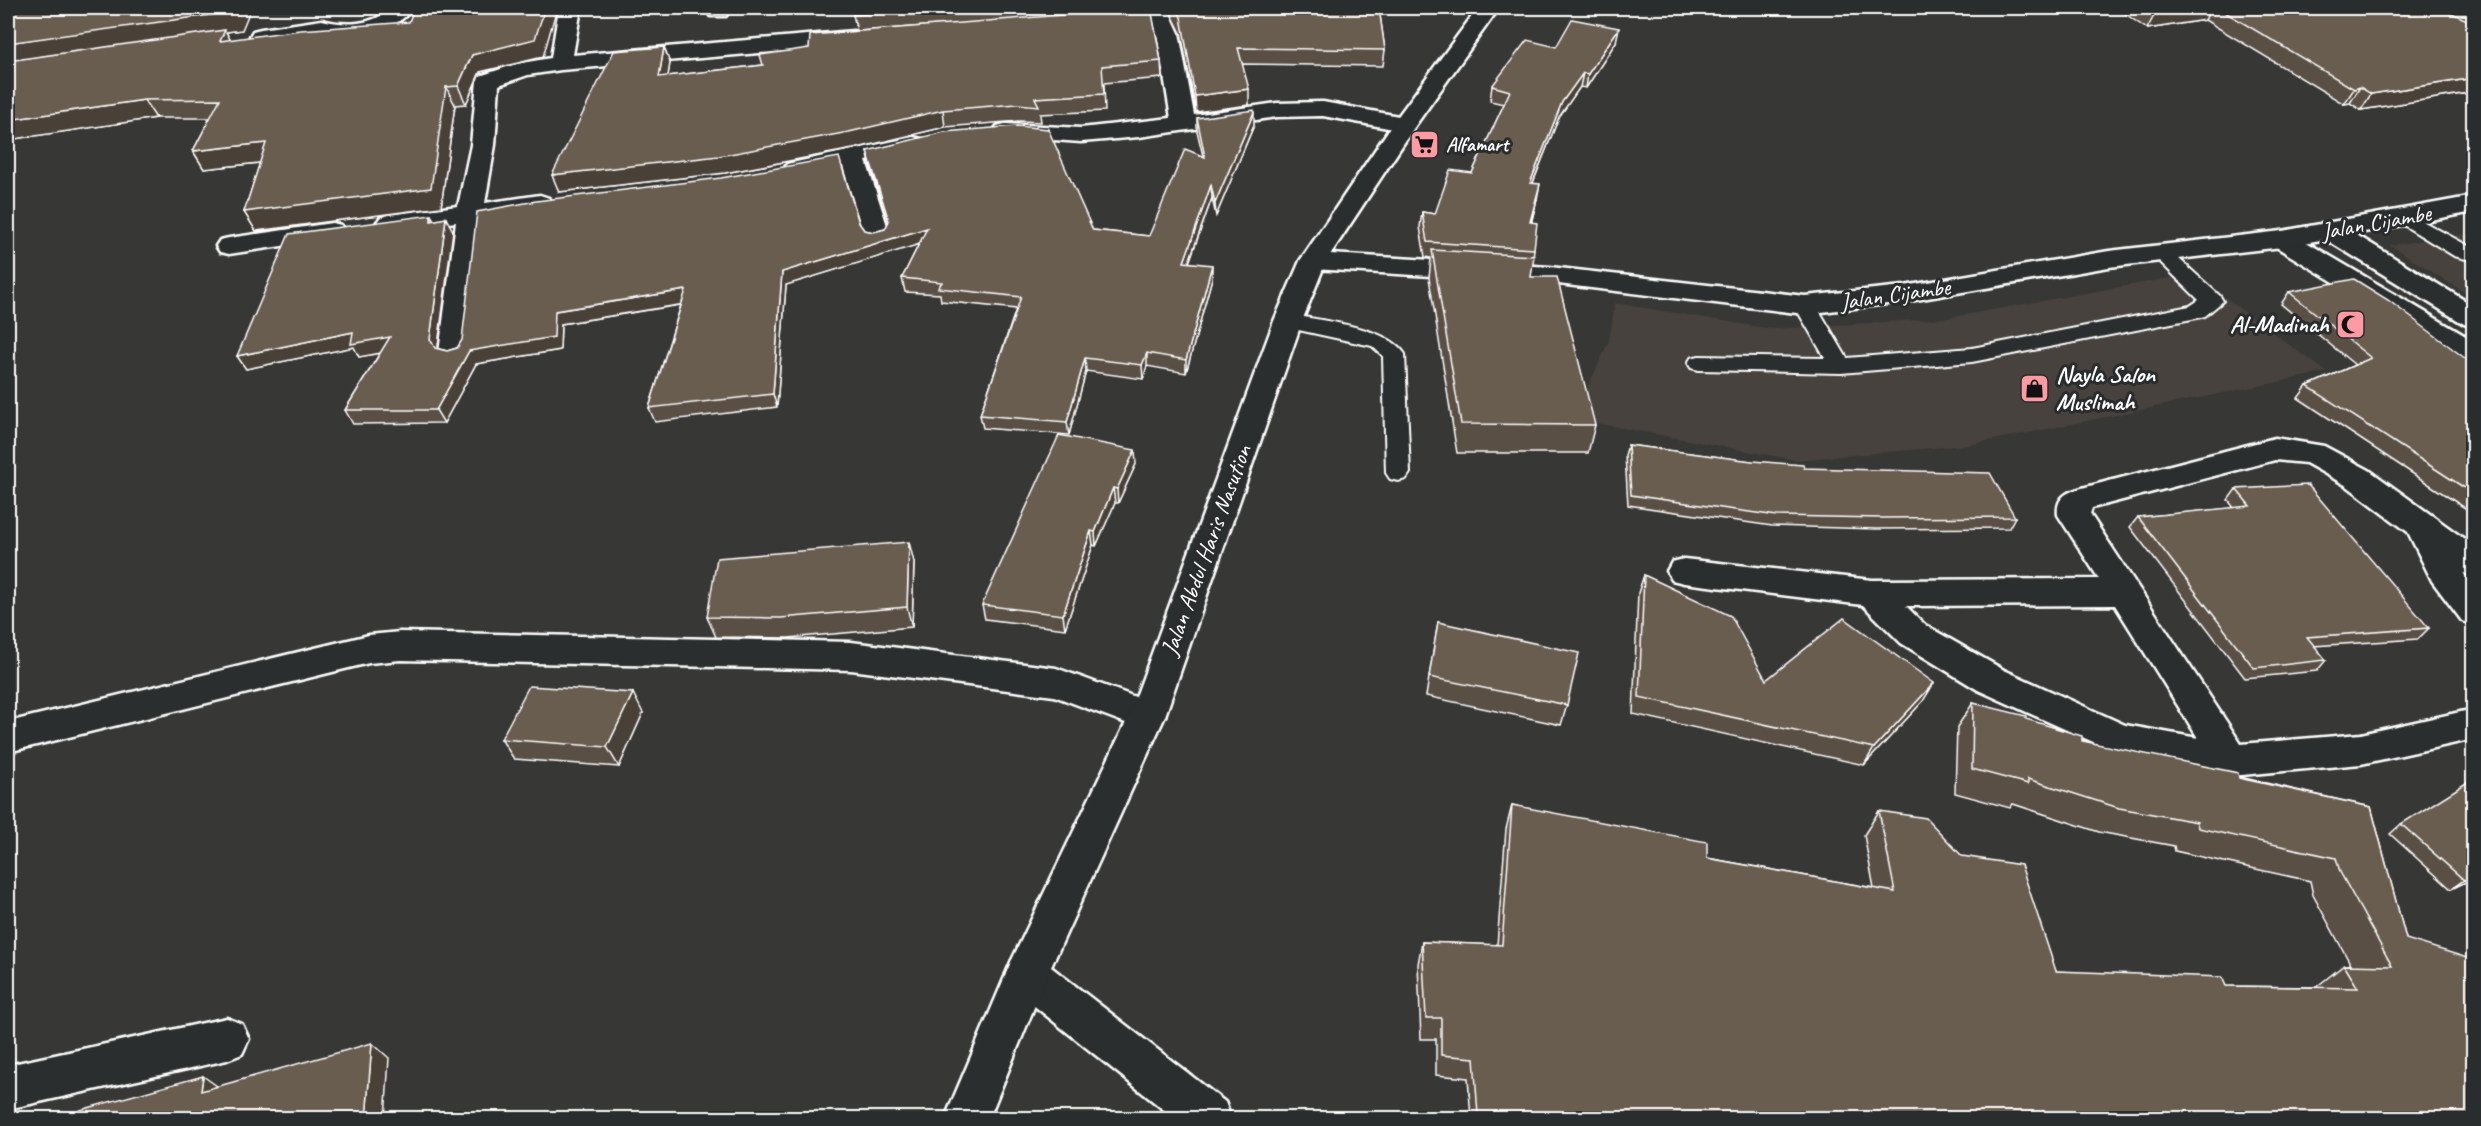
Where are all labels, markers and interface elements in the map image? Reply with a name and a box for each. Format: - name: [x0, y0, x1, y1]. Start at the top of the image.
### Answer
- supermarket icon: Alfamart: [1409, 128, 1441, 160]
- place label: Alfamart: [1446, 132, 1510, 157]
- street label: Jalan Cijambe: [2318, 197, 2435, 247]
- street label: Jalan Cijambe: [1837, 271, 1954, 317]
- mosque icon: Al-Madinah: [2334, 308, 2366, 340]
- place label: Al-Madinah: [2230, 309, 2330, 339]
- place label: Nayla Salon Muslimah: [2056, 359, 2156, 417]
- shop icon: Nayla Salon Muslimah: [2019, 372, 2051, 404]
- street label: Jalan Abdul Haris Nasution: [1154, 440, 1258, 660]

